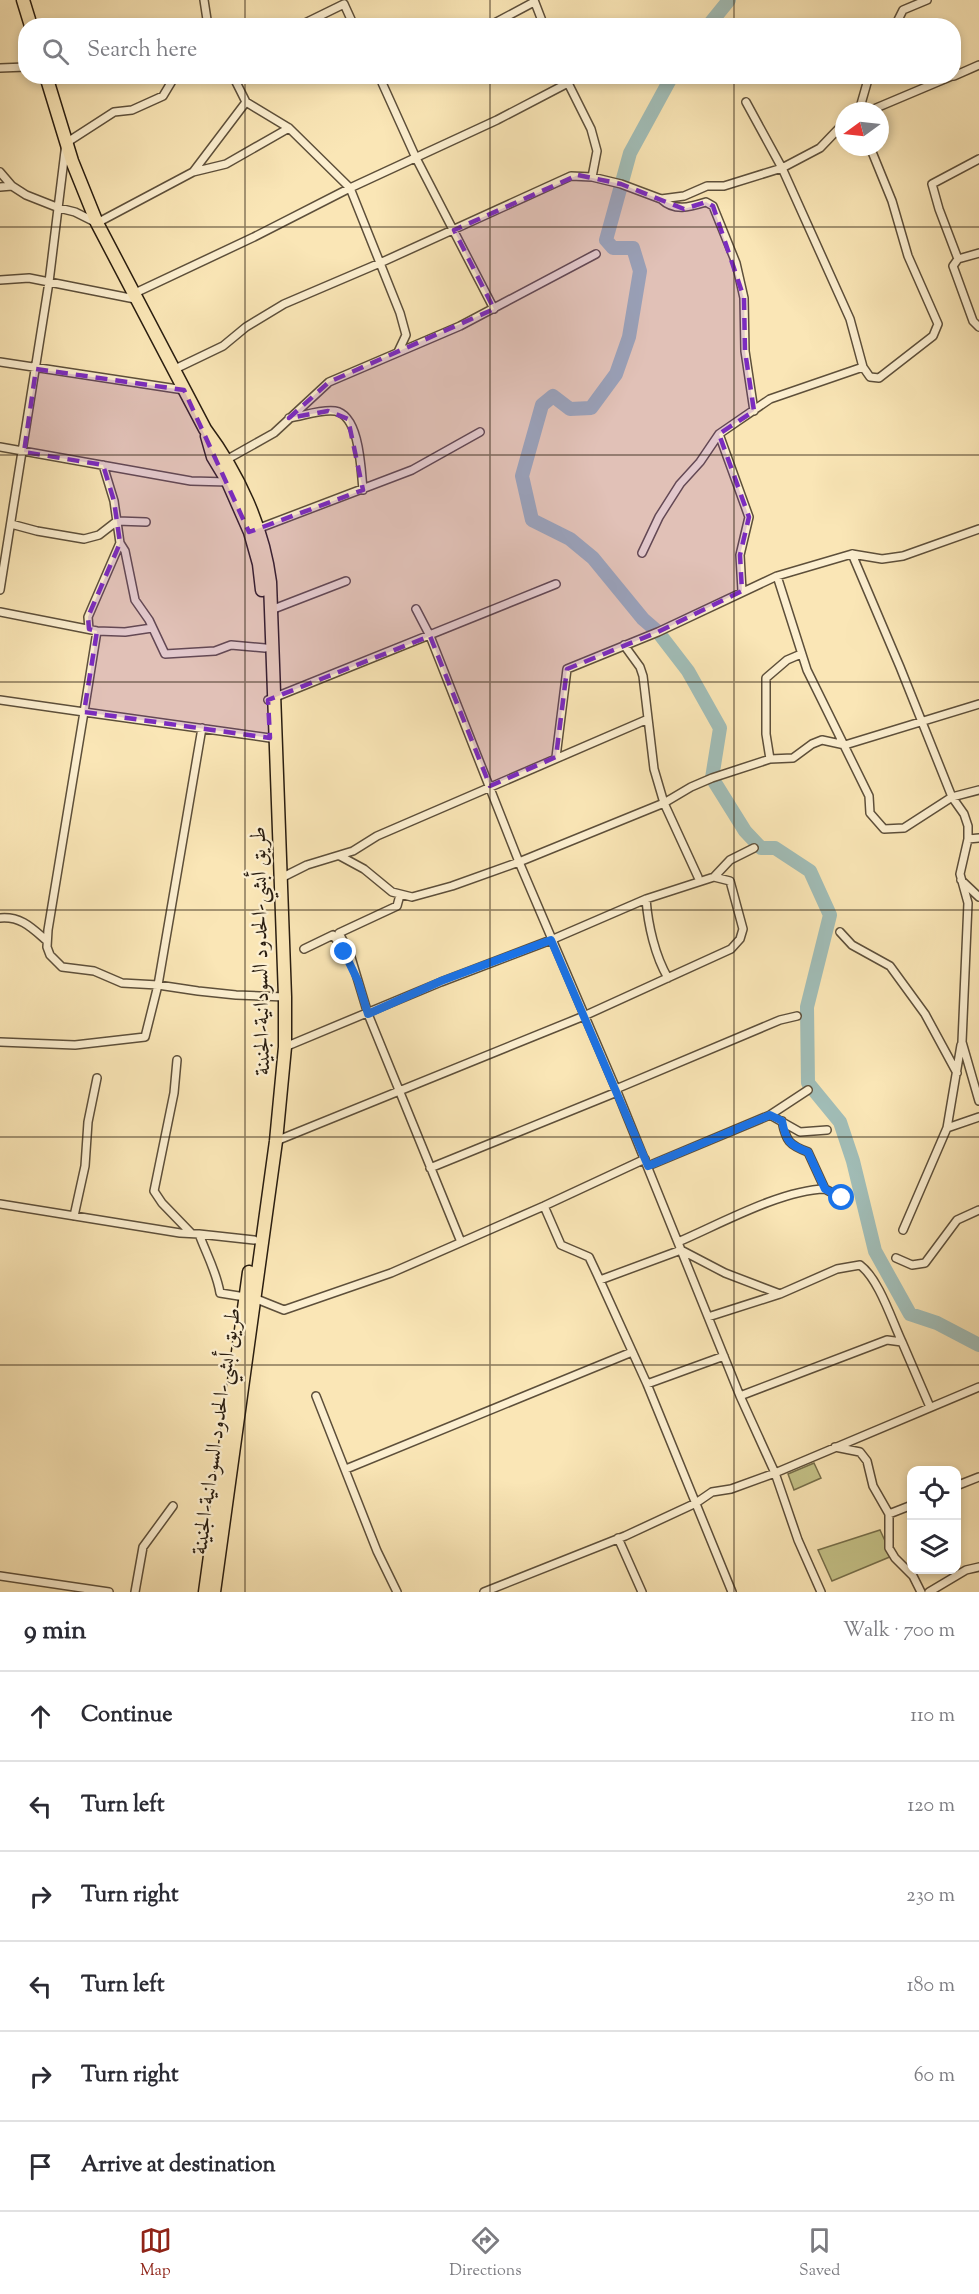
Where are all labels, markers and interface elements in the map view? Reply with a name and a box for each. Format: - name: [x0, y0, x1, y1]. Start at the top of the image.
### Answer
- search box: [18, 18, 961, 84]
- icon: search: [39, 35, 72, 68]
- text: Search here: [87, 35, 197, 67]
- north arrow: [835, 102, 889, 156]
- street label: طريق أبشي-الحدود السودانية-الجنينة: [242, 826, 282, 1076]
- route end: [330, 938, 356, 964]
- route start: [828, 1184, 854, 1210]
- street label: طريق أبشي-الحدود السودانية-الجنينة: [183, 1305, 253, 1557]
- map controls: [907, 1466, 961, 1574]
- button: locate: [907, 1466, 961, 1520]
- button: layers: [907, 1520, 961, 1574]
- text: 9 min: [24, 1613, 86, 1650]
- text: Walk · 700 m: [843, 1617, 955, 1646]
- icon: ahead: [24, 1700, 57, 1733]
- text: Continue: [81, 1700, 172, 1732]
- text: 110 m: [910, 1702, 955, 1731]
- icon: left: [24, 1790, 57, 1823]
- text: Turn left: [81, 1790, 164, 1822]
- text: 120 m: [907, 1792, 955, 1821]
- icon: right: [24, 1880, 57, 1913]
- text: Turn right: [81, 1880, 178, 1912]
- text: 230 m: [906, 1882, 955, 1911]
- icon: left: [24, 1970, 57, 2003]
- text: Turn left: [81, 1970, 164, 2002]
- text: 180 m: [907, 1972, 955, 2001]
- icon: right: [24, 2060, 57, 2093]
- text: Turn right: [81, 2060, 178, 2092]
- text: 60 m: [914, 2062, 955, 2091]
- icon: arrive: [24, 2150, 57, 2183]
- text: Arrive at destination: [81, 2150, 276, 2182]
- tab: Map: [139, 2224, 172, 2283]
- tab: Directions: [449, 2224, 522, 2283]
- tab: Saved: [799, 2224, 840, 2283]

